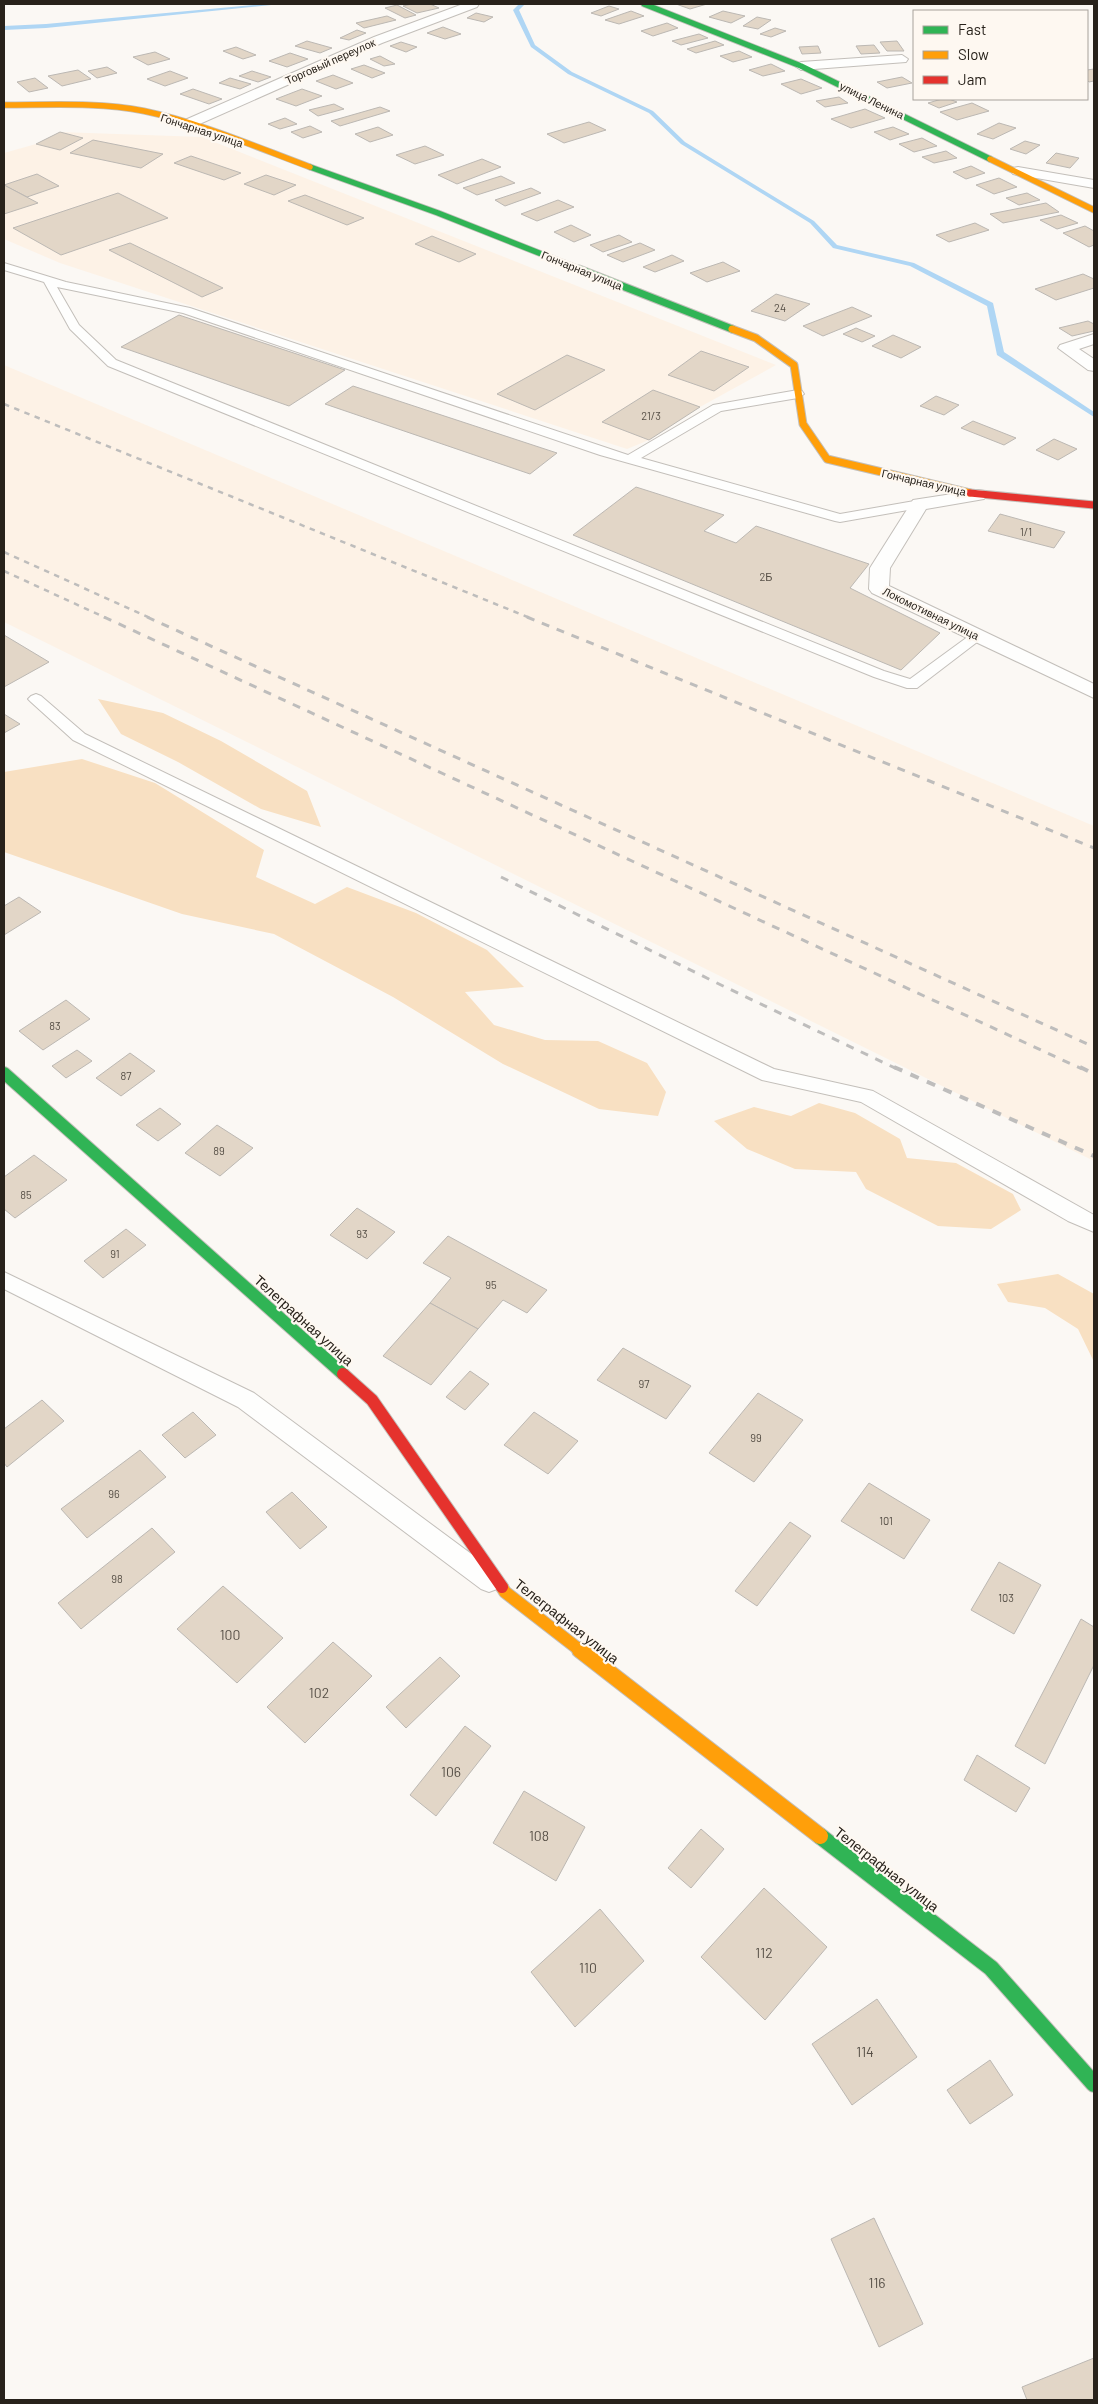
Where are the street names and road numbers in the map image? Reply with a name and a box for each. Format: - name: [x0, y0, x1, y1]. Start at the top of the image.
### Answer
- street label: Торговый переулок: [283, 35, 377, 87]
- street label: улица Ленина: [838, 79, 907, 122]
- street label: Гончарная улица: [159, 111, 246, 150]
- street label: Гончарная улица: [540, 248, 625, 292]
- street label: Гончарная улица: [881, 466, 968, 498]
- street label: Локомотивная улица: [881, 584, 982, 642]
- street label: Телеграфная улица: [251, 1271, 357, 1369]
- street label: Телеграфная улица: [511, 1575, 623, 1667]
- street label: Телеграфная улица: [831, 1823, 943, 1915]

